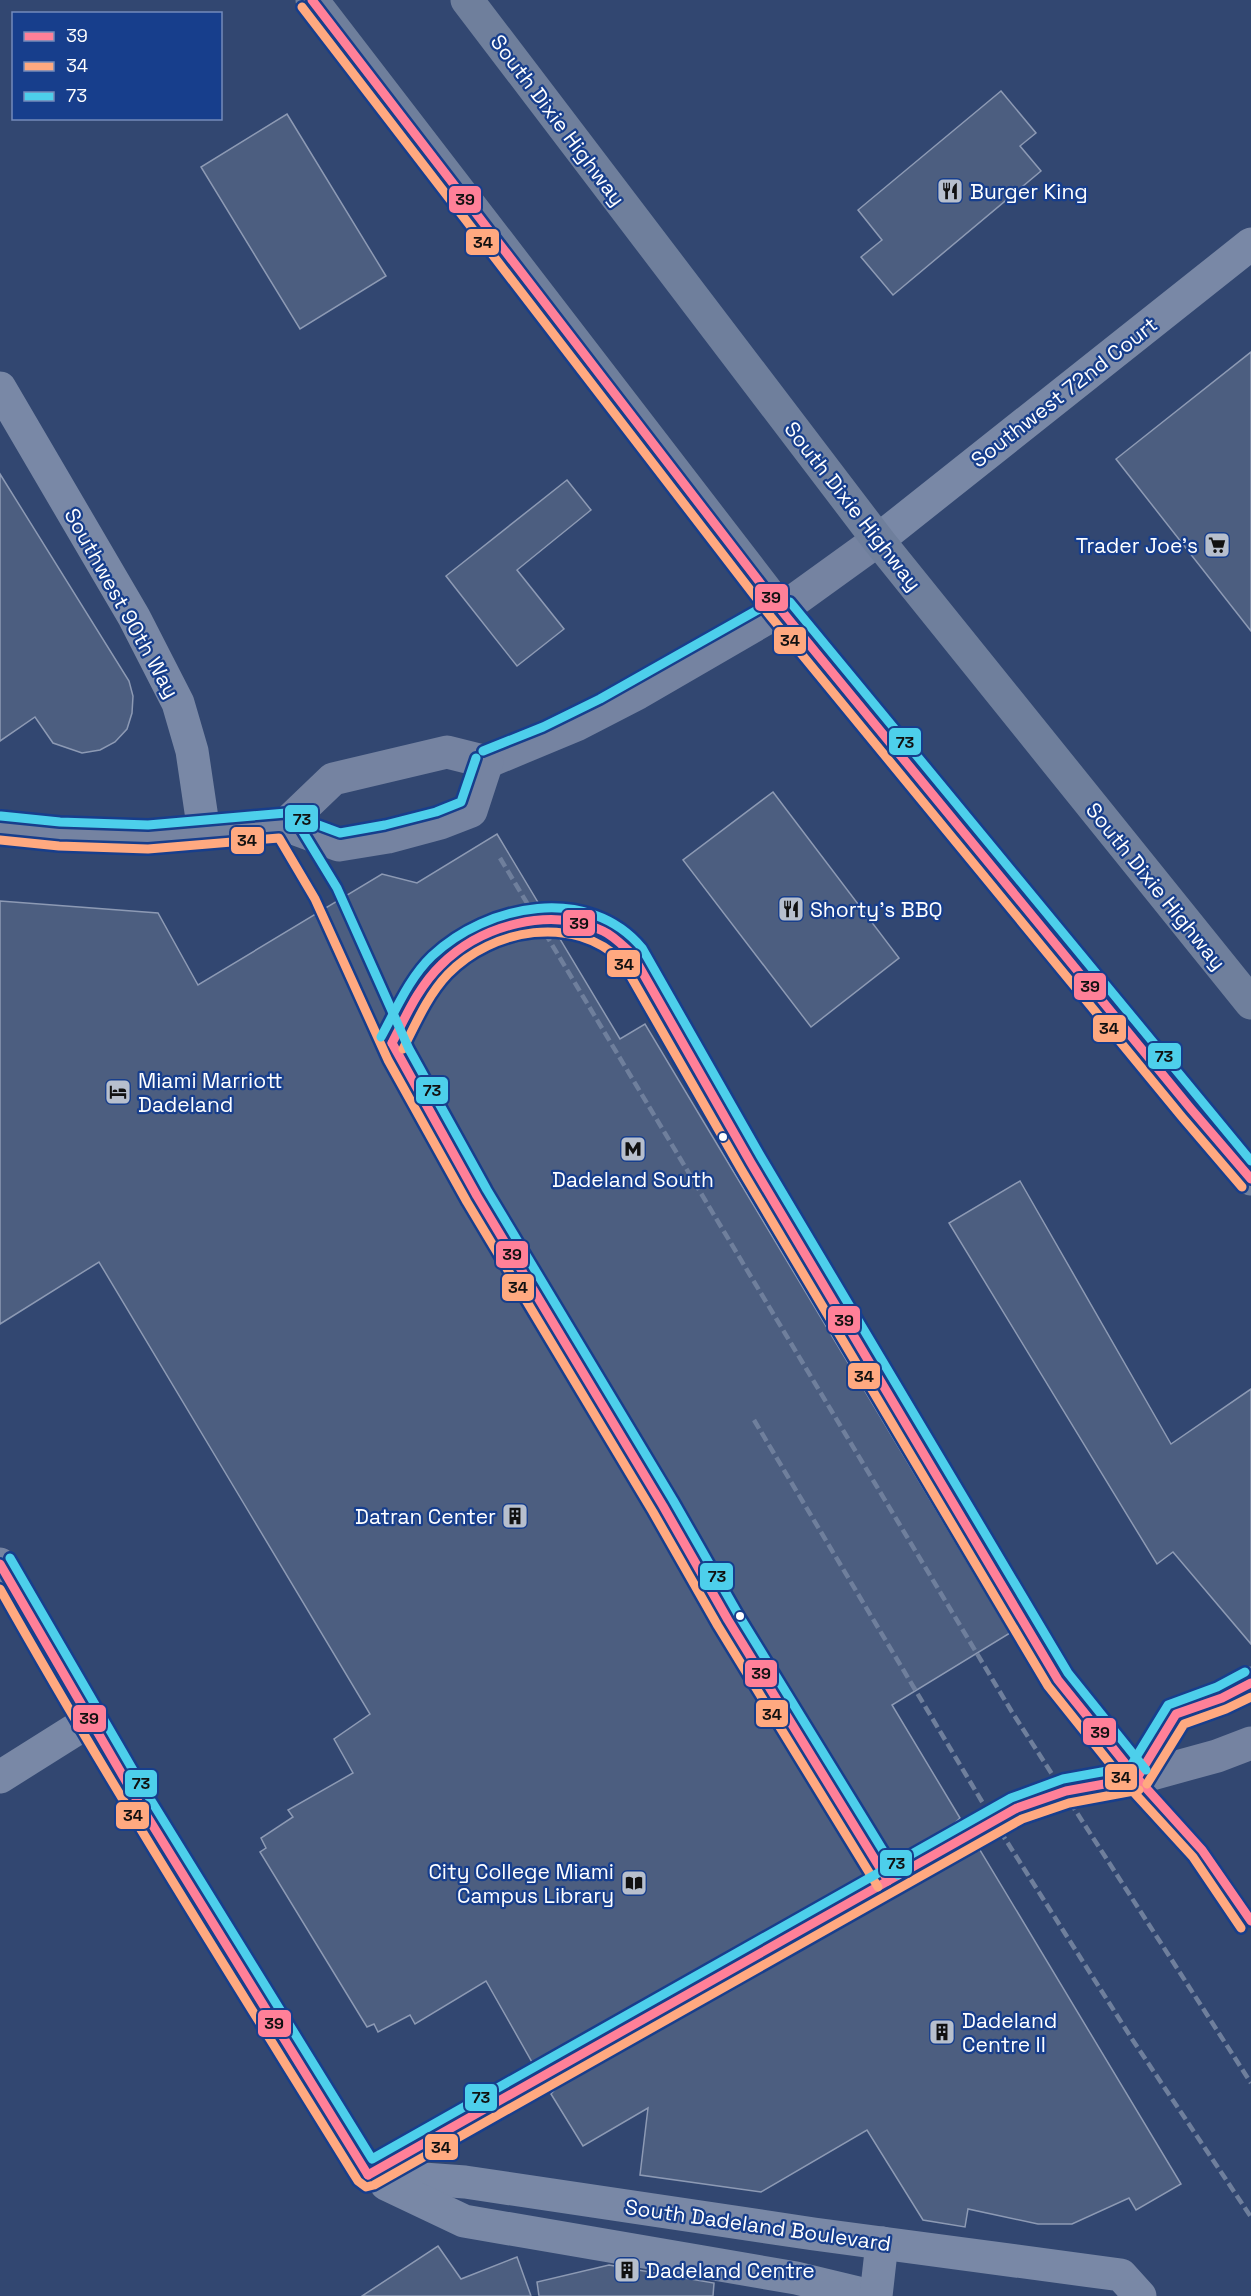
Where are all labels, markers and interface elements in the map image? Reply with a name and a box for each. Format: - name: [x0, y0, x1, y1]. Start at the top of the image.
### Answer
- legend: [12, 12, 222, 120]
- text: 39: [66, 24, 88, 47]
- street label: South Dixie Highway: [485, 29, 631, 211]
- text: 34: [66, 54, 88, 77]
- text: 73: [66, 84, 87, 107]
- restaurant icon: Burger King: [935, 176, 965, 206]
- place label: Burger King: [970, 178, 1088, 205]
- line badge: 39: [448, 185, 482, 214]
- text: 39: [455, 189, 475, 210]
- line badge: 34: [465, 228, 500, 256]
- text: 34: [473, 232, 493, 253]
- street label: Southwest 72nd Court: [965, 311, 1163, 473]
- street label: South Dixie Highway: [778, 416, 928, 596]
- street label: Southwest 90th Way: [59, 503, 185, 703]
- supermarket icon: Trader Joe's: [1202, 530, 1232, 560]
- place label: Trader Joe's: [1076, 532, 1198, 559]
- line badge: 39: [754, 583, 789, 612]
- text: 39: [761, 587, 781, 608]
- line badge: 34: [773, 626, 807, 655]
- text: 34: [780, 630, 800, 651]
- line badge: 73: [888, 727, 922, 756]
- text: 73: [896, 732, 915, 753]
- street label: South Dixie Highway: [1080, 797, 1232, 975]
- line badge: 73: [284, 804, 319, 833]
- text: 73: [293, 809, 312, 830]
- line badge: 34: [230, 826, 265, 855]
- text: 34: [237, 830, 257, 851]
- restaurant icon: Shorty's BBQ: [776, 894, 806, 924]
- place label: Shorty's BBQ: [810, 896, 943, 923]
- line badge: 39: [562, 909, 596, 937]
- text: 39: [569, 913, 589, 934]
- line badge: 34: [606, 949, 641, 978]
- text: 34: [614, 954, 634, 975]
- line badge: 39: [1073, 972, 1107, 1001]
- text: 39: [1080, 976, 1100, 997]
- line badge: 34: [1092, 1014, 1127, 1043]
- text: 34: [1099, 1018, 1119, 1039]
- line badge: 73: [1147, 1042, 1182, 1070]
- text: 73: [1155, 1046, 1174, 1067]
- place label: Miami Marriott Dadeland: [138, 1067, 283, 1118]
- line badge: 73: [415, 1076, 449, 1105]
- hotel icon: Miami Marriott Dadeland: [103, 1077, 133, 1107]
- text: 73: [423, 1080, 442, 1101]
- unlabelled marker: [717, 1131, 729, 1143]
- metro station icon: Dadeland South: [618, 1134, 648, 1164]
- place label: Dadeland South: [552, 1166, 714, 1193]
- line badge: 39: [495, 1240, 529, 1269]
- text: 39: [502, 1244, 522, 1265]
- line badge: 34: [501, 1273, 535, 1302]
- text: 34: [508, 1277, 528, 1298]
- line badge: 39: [827, 1305, 861, 1334]
- text: 39: [834, 1310, 854, 1331]
- line badge: 34: [847, 1362, 881, 1390]
- text: 34: [854, 1366, 874, 1387]
- building icon: Datran Center: [500, 1501, 530, 1531]
- place label: Datran Center: [355, 1503, 496, 1530]
- line badge: 73: [699, 1562, 734, 1591]
- text: 73: [708, 1566, 727, 1587]
- unlabelled marker: [734, 1610, 746, 1622]
- line badge: 39: [744, 1659, 778, 1688]
- text: 39: [751, 1663, 771, 1684]
- line badge: 34: [755, 1699, 789, 1728]
- line badge: 39: [72, 1704, 107, 1733]
- text: 34: [762, 1704, 782, 1725]
- text: 39: [79, 1708, 99, 1729]
- line badge: 39: [1082, 1717, 1117, 1746]
- text: 39: [1090, 1722, 1110, 1743]
- line badge: 34: [1104, 1763, 1138, 1791]
- text: 34: [1111, 1767, 1131, 1788]
- line badge: 73: [124, 1769, 158, 1798]
- text: 73: [132, 1773, 151, 1794]
- line badge: 34: [115, 1801, 150, 1830]
- text: 34: [123, 1805, 143, 1826]
- line badge: 73: [879, 1849, 913, 1877]
- text: 73: [887, 1853, 906, 1874]
- place label: City College Miami Campus Library: [428, 1858, 614, 1909]
- library icon: City College Miami Campus Library: [619, 1868, 649, 1898]
- place label: Dadeland Centre II: [962, 2007, 1057, 2058]
- line badge: 39: [257, 2009, 292, 2038]
- text: 39: [264, 2013, 284, 2034]
- building icon: Dadeland Centre II: [927, 2017, 957, 2047]
- line badge: 73: [464, 2083, 498, 2112]
- text: 73: [472, 2087, 491, 2108]
- line badge: 34: [424, 2133, 459, 2161]
- text: 34: [431, 2137, 451, 2158]
- street label: South Dadeland Boulevard: [623, 2193, 893, 2257]
- building icon: Dadeland Centre: [612, 2255, 642, 2285]
- place label: Dadeland Centre: [646, 2257, 815, 2284]

